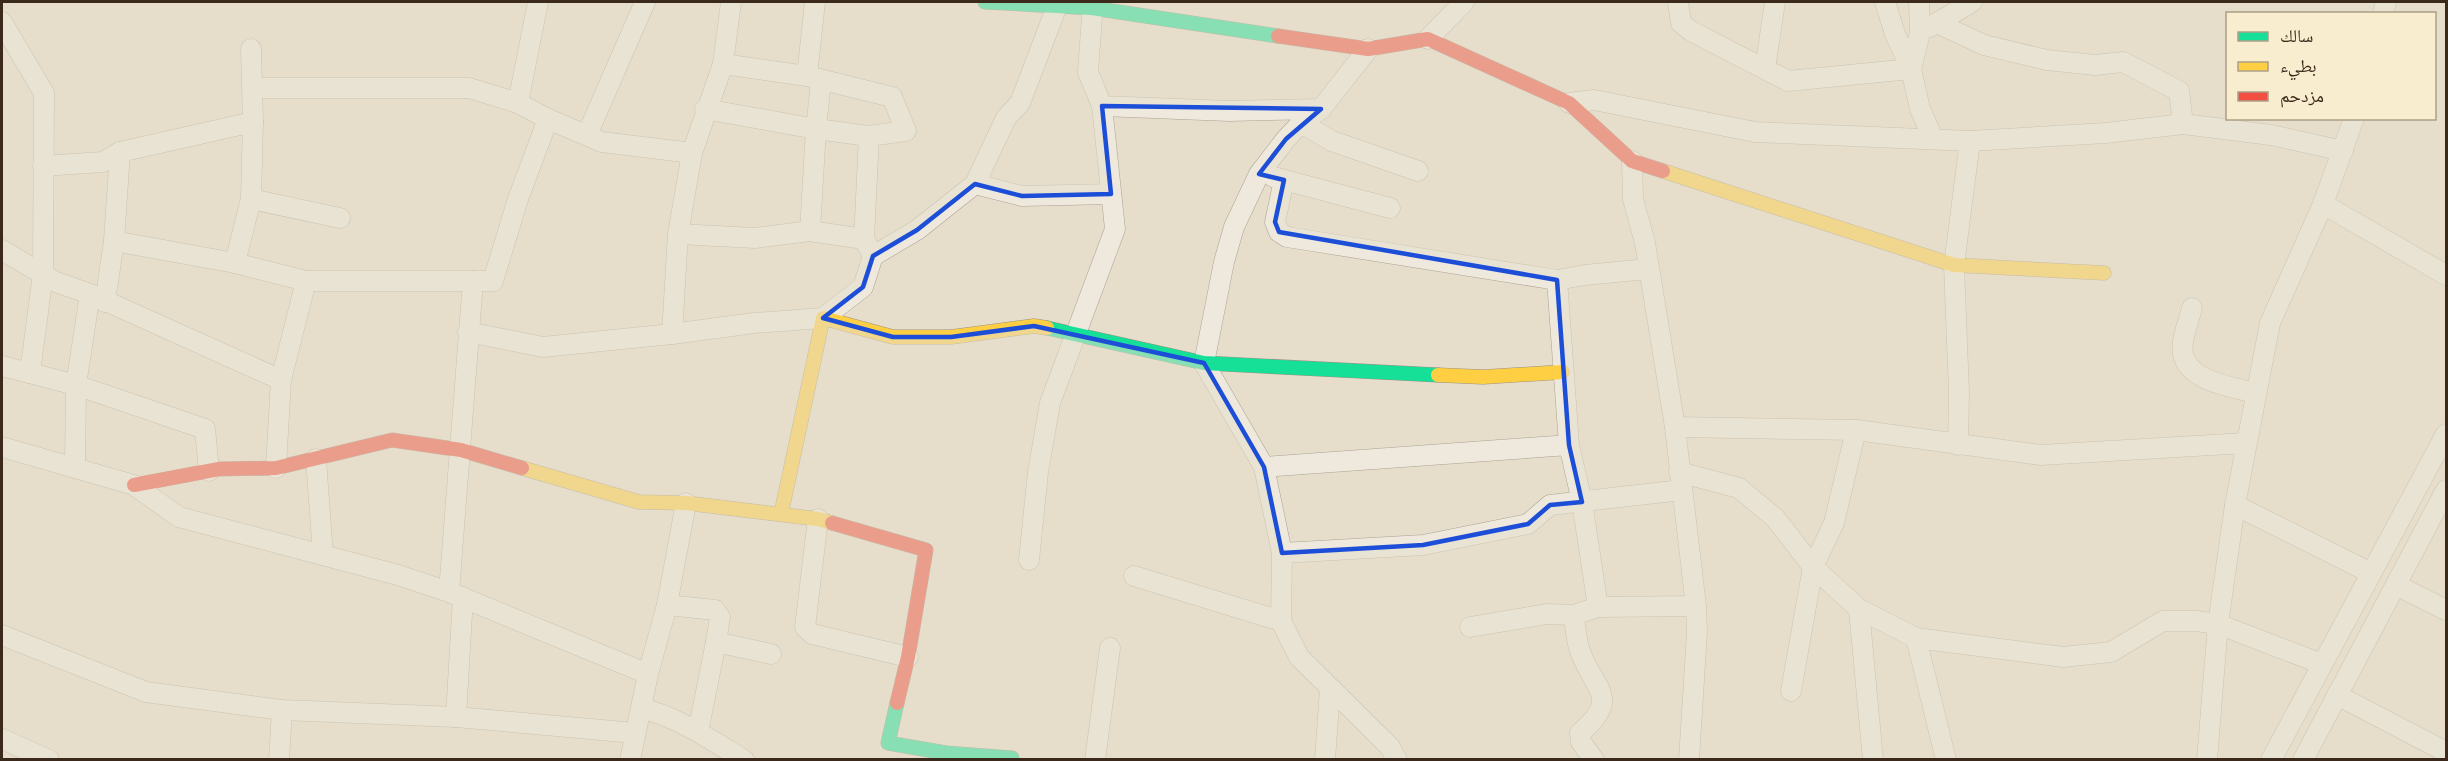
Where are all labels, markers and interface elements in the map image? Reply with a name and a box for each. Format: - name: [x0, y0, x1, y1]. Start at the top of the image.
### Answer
- legend: [2226, 12, 2436, 120]
- text: سالك: [2280, 25, 2313, 47]
- text: بطيء: [2280, 55, 2317, 81]
- text: مزدحم: [2280, 85, 2324, 108]

